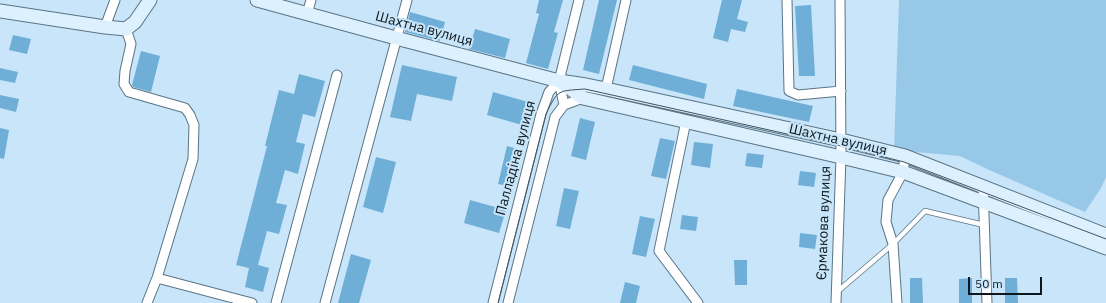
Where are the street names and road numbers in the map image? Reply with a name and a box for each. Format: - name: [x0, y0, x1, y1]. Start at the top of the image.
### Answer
- street label: Шахтна вулиця: [373, 8, 475, 50]
- street label: Палладіна вулиця: [493, 99, 539, 217]
- street label: Шахтна вулиця: [787, 121, 889, 159]
- street label: Єрмакова вулиця: [814, 165, 834, 281]

